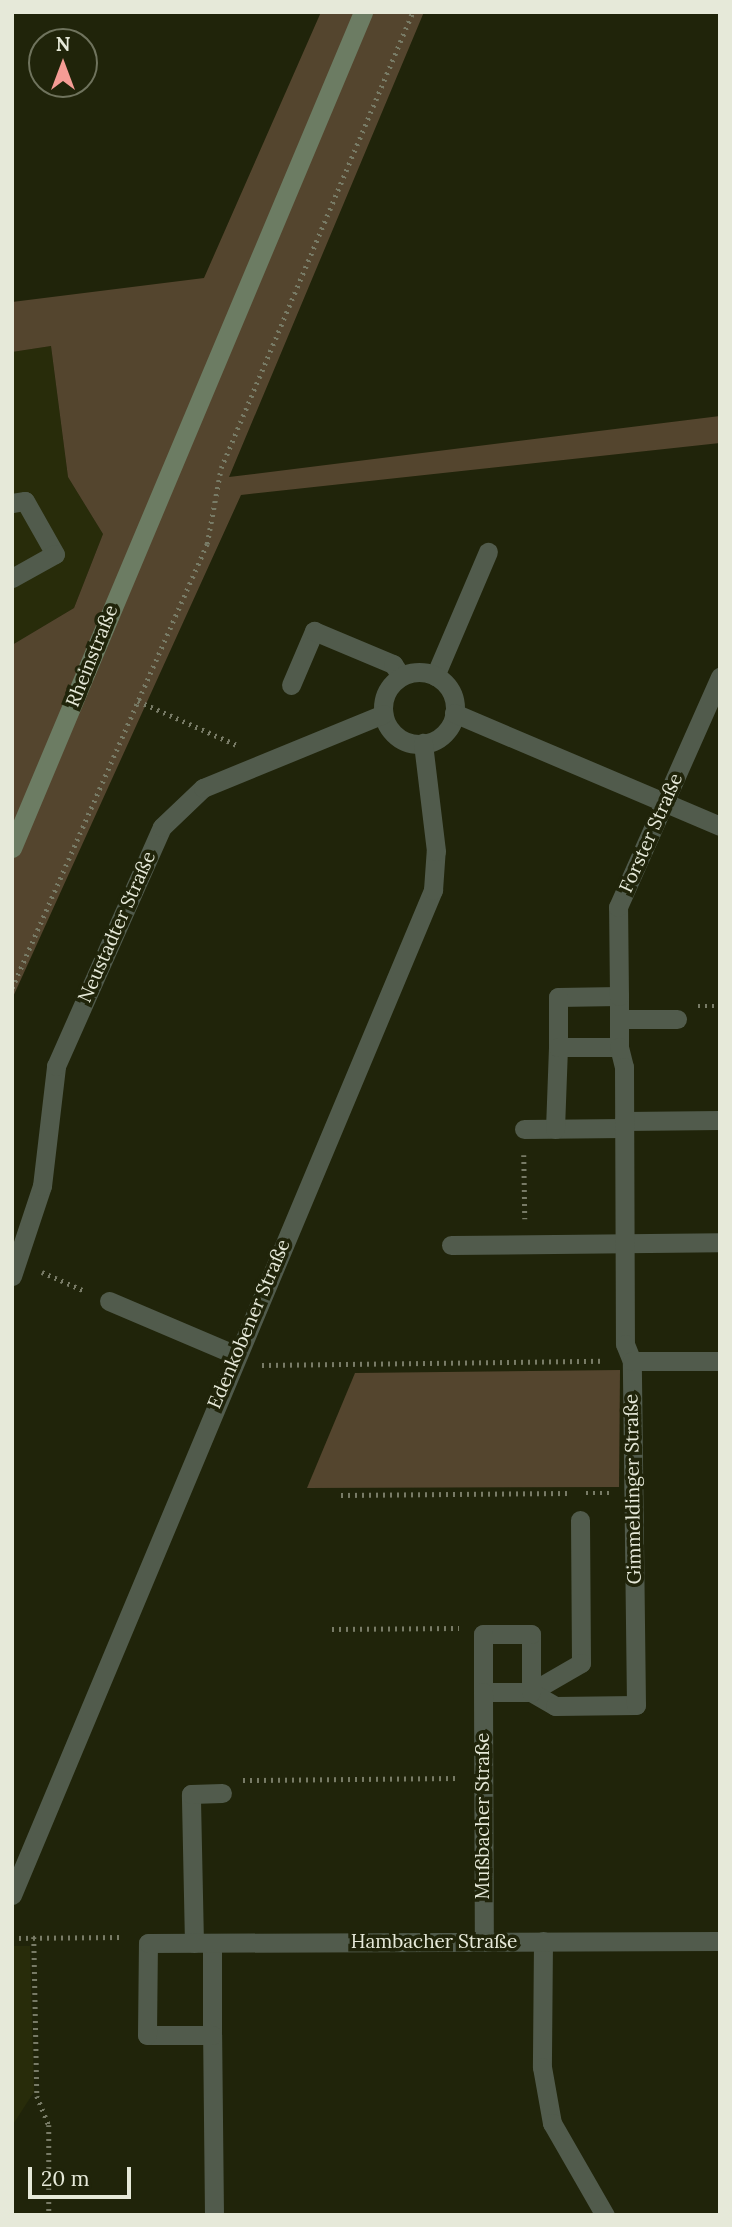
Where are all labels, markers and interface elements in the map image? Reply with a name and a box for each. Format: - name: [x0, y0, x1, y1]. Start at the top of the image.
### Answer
- north arrow: [28, 28, 98, 98]
- text: N: [56, 32, 70, 56]
- street label: Rheinstraße: [61, 602, 123, 710]
- street label: Forster Straße: [614, 770, 688, 896]
- street label: Neustadter Straße: [73, 848, 161, 1006]
- street label: Edenkobener Straße: [203, 1236, 295, 1412]
- street label: Gimmeldinger Straße: [620, 1394, 646, 1584]
- street label: Mußbacher Straße: [472, 1733, 494, 1899]
- street label: Hambacher Straße: [351, 1931, 517, 1953]
- scale bar: [32, 2154, 135, 2198]
- text: 20 m: [41, 2165, 90, 2192]

